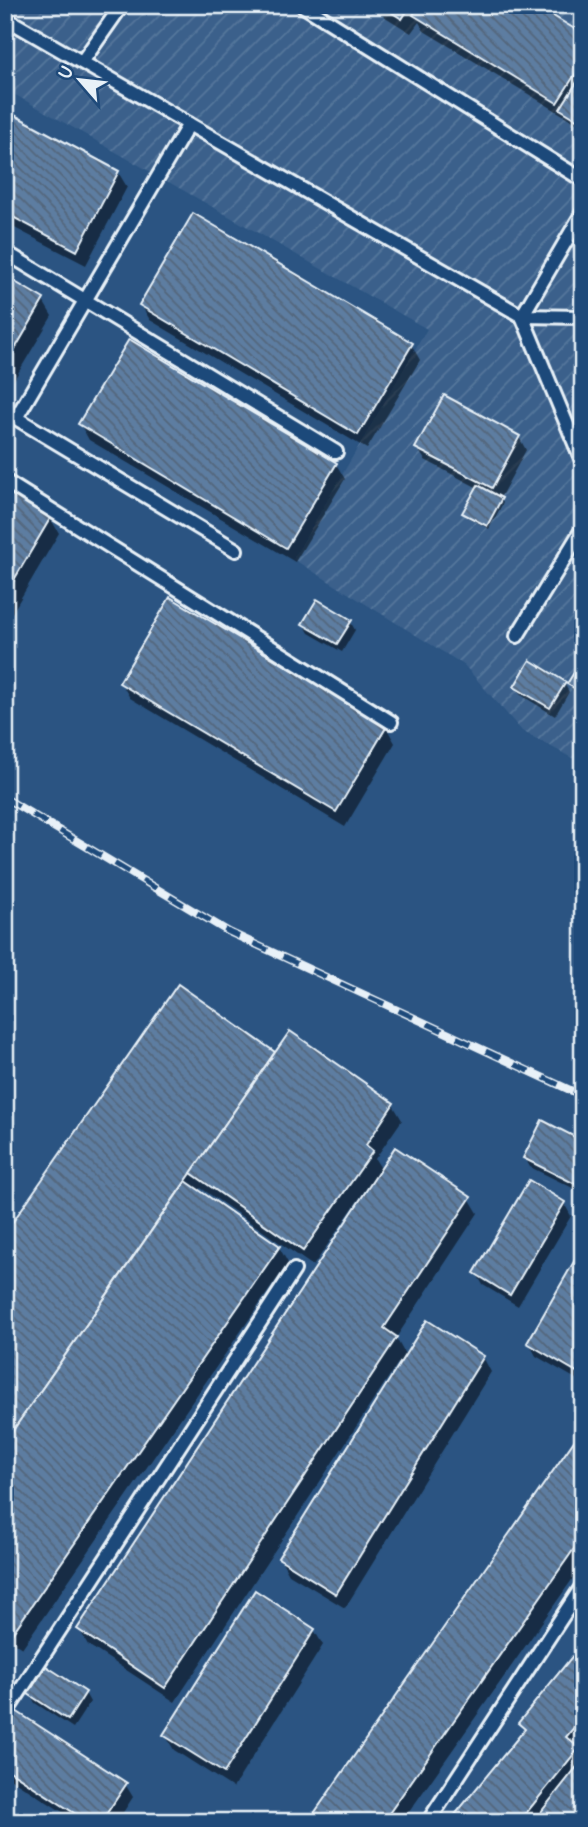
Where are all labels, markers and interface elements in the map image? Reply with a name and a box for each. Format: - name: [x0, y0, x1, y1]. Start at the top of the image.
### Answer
- north arrow: [46, 46, 116, 116]
- text: U: [51, 61, 79, 83]

